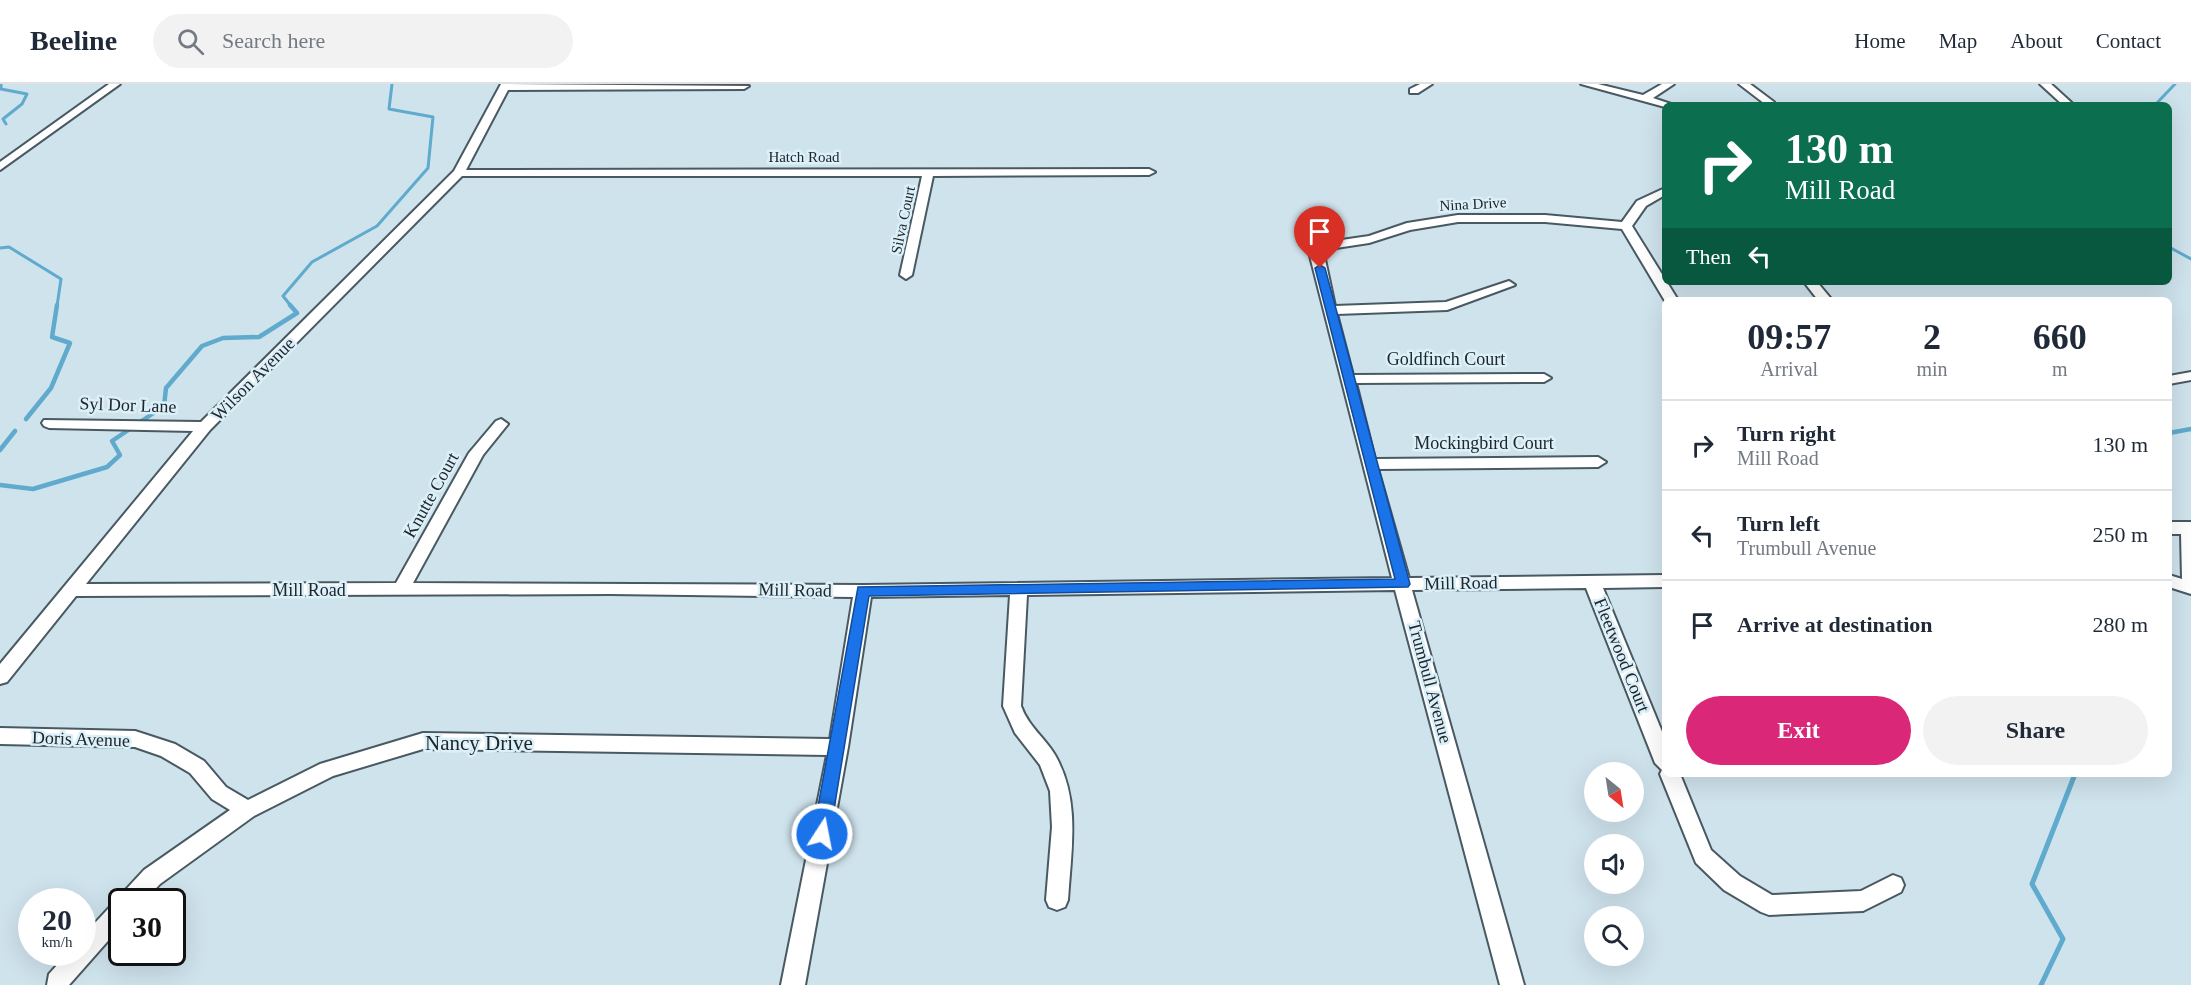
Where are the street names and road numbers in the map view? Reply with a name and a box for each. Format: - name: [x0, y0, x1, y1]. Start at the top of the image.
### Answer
- street label: Hatch Road: [768, 149, 840, 165]
- street label: Silva Court: [888, 184, 918, 255]
- street label: Nina Drive: [1439, 194, 1507, 214]
- street label: Wilson Avenue: [207, 333, 299, 425]
- street label: Goldfinch Court: [1387, 349, 1505, 369]
- street label: Syl Dor Lane: [79, 393, 177, 417]
- street label: Mockingbird Court: [1414, 433, 1554, 453]
- street label: Knutte Court: [399, 449, 463, 541]
- street label: Mill Road: [1424, 572, 1498, 594]
- street label: Mill Road: [758, 579, 832, 601]
- street label: Mill Road: [272, 580, 346, 600]
- street label: Fleetwood Court: [1590, 595, 1654, 715]
- street label: Trumbull Avenue: [1404, 619, 1456, 745]
- street label: Doris Avenue: [32, 727, 130, 751]
- street label: Nancy Drive: [425, 731, 533, 755]

